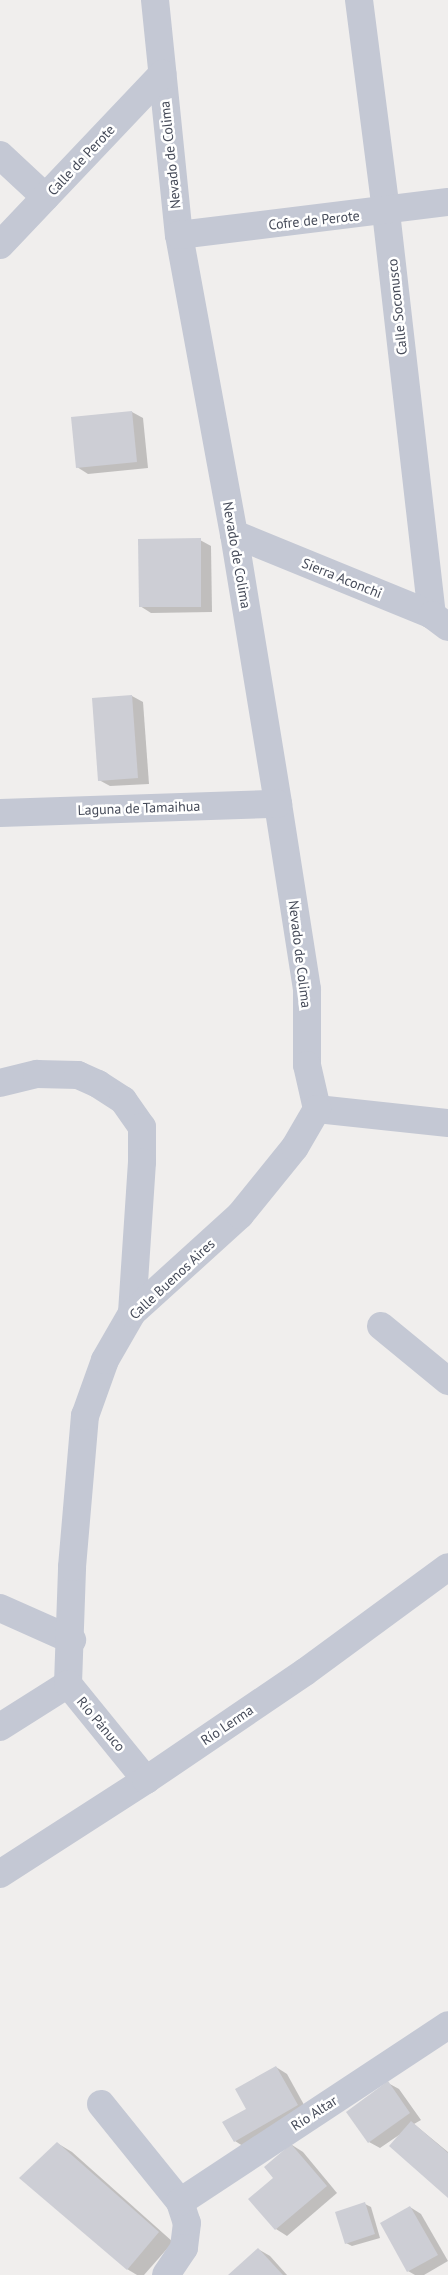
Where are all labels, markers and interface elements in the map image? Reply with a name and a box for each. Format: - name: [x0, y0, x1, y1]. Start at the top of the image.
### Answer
- street label: Nevado de Colima: [156, 100, 184, 210]
- street label: Calle de Perote: [44, 121, 118, 199]
- street label: Cofre de Perote: [268, 207, 360, 233]
- street label: Calle Soconusco: [384, 258, 410, 356]
- street label: Nevado de Colima: [219, 500, 255, 610]
- street label: Sierra Aconchi: [299, 554, 385, 602]
- street label: Laguna de Tamaihua: [77, 797, 201, 819]
- street label: Nevado de Colima: [285, 899, 315, 1009]
- street label: Calle Buenos Aires: [126, 1235, 218, 1323]
- street label: Río Pánuco: [73, 1693, 129, 1755]
- street label: Río Lerma: [198, 1701, 256, 1749]
- street label: Río Altar: [288, 2092, 340, 2134]

